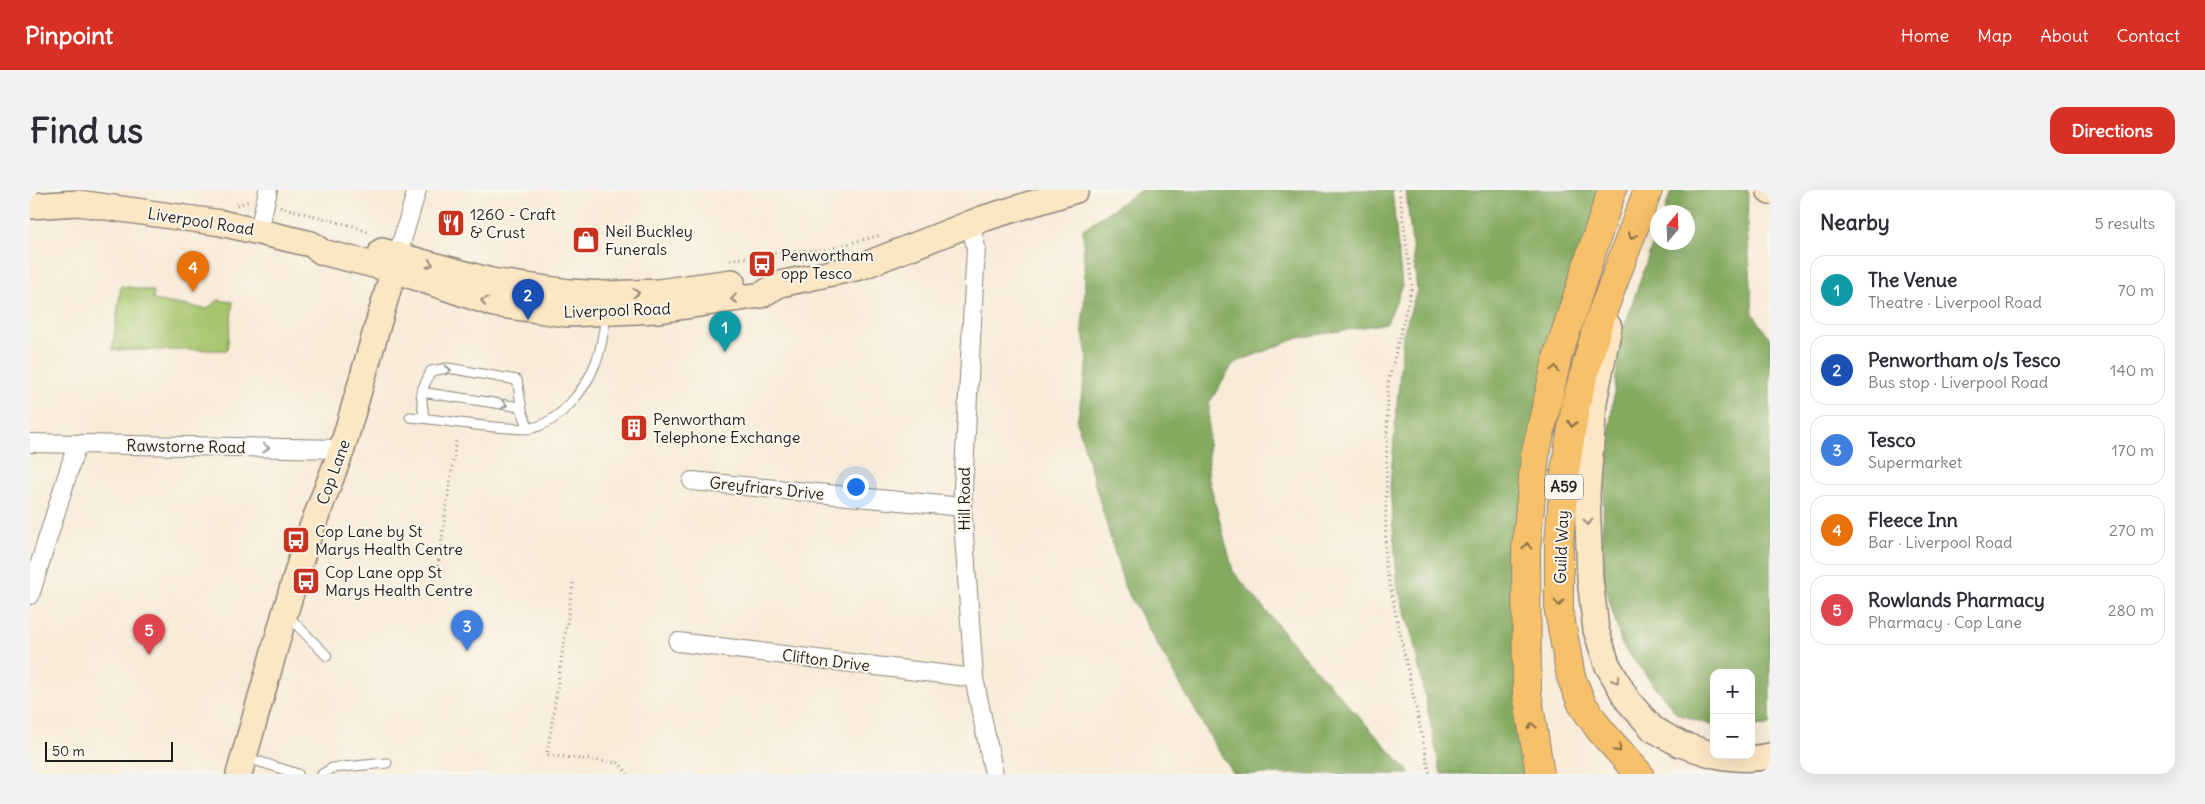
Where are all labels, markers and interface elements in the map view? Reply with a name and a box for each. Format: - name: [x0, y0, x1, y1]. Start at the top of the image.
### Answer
- text: Pinpoint: [25, 20, 113, 50]
- text: Home: [1901, 24, 1949, 47]
- text: Map: [1977, 24, 2012, 47]
- text: About: [2040, 24, 2088, 47]
- text: Contact: [2116, 24, 2180, 47]
- button: Directions: [2050, 107, 2175, 154]
- text: Find us: [30, 108, 143, 152]
- street label: Liverpool Road: [146, 203, 256, 239]
- place label: 1260 - Craft & Crust: [470, 204, 556, 242]
- north arrow: [1650, 205, 1695, 250]
- restaurant icon: 1260 - Craft & Crust: [436, 208, 466, 238]
- text: Nearby: [1820, 209, 1890, 236]
- text: 5 results: [2094, 213, 2155, 233]
- place label: Neil Buckley Funerals: [605, 221, 693, 259]
- shop icon: Neil Buckley Funerals: [571, 225, 601, 255]
- one-way arrow: [1628, 231, 1638, 240]
- place label: Penwortham opp Tesco: [781, 245, 874, 283]
- bus stop icon: Penwortham opp Tesco: [747, 249, 777, 279]
- pin: 4: [177, 251, 209, 292]
- one-way arrow: [425, 258, 433, 268]
- text: The Venue: [1868, 268, 1957, 292]
- pin: 2: [512, 279, 544, 320]
- text: 1: [1834, 280, 1840, 300]
- text: 70 m: [2118, 280, 2154, 300]
- one-way arrow: [632, 287, 640, 298]
- text: Theatre · Liverpool Road: [1868, 292, 2042, 312]
- one-way arrow: [730, 293, 738, 304]
- one-way arrow: [481, 296, 489, 306]
- street label: Liverpool Road: [563, 298, 671, 322]
- pin: 1: [709, 311, 741, 352]
- text: Penwortham o/s Tesco: [1868, 348, 2061, 372]
- text: 2: [1833, 360, 1841, 380]
- text: 140 m: [2110, 360, 2154, 380]
- one-way arrow: [1549, 364, 1560, 373]
- one-way arrow: [444, 365, 452, 375]
- text: Bus stop · Liverpool Road: [1868, 372, 2048, 392]
- one-way arrow: [500, 399, 509, 409]
- place label: Penwortham Telephone Exchange: [653, 409, 800, 447]
- building icon: Penwortham Telephone Exchange: [619, 413, 649, 443]
- one-way arrow: [1568, 419, 1578, 428]
- text: Tesco: [1868, 428, 1916, 452]
- street label: Rawstorne Road: [126, 435, 246, 457]
- street label: Cop Lane: [312, 437, 354, 507]
- text: 3: [1832, 440, 1842, 460]
- text: 170 m: [2111, 440, 2154, 460]
- one-way arrow: [262, 443, 270, 453]
- text: Supermarket: [1868, 452, 1962, 472]
- street label: Hill Road: [954, 467, 974, 531]
- street label: Greyfriars Drive: [709, 472, 825, 504]
- your location: [843, 474, 869, 500]
- road number: A59: [1545, 474, 1583, 500]
- text: Fleece Inn: [1868, 508, 1958, 532]
- street label: Guild Way: [1550, 510, 1572, 584]
- one-way arrow: [1583, 518, 1593, 526]
- text: 4: [1832, 520, 1842, 540]
- text: 270 m: [2109, 520, 2154, 540]
- place label: Cop Lane by St Marys Health Centre: [315, 521, 463, 559]
- bus stop icon: Cop Lane by St Marys Health Centre: [281, 525, 311, 555]
- text: Bar · Liverpool Road: [1868, 532, 2013, 552]
- one-way arrow: [1521, 542, 1532, 550]
- place label: Cop Lane opp St Marys Health Centre: [325, 562, 473, 600]
- bus stop icon: Cop Lane opp St Marys Health Centre: [291, 566, 321, 596]
- text: Rowlands Pharmacy: [1868, 588, 2045, 612]
- one-way arrow: [1554, 600, 1564, 607]
- text: 5: [1832, 600, 1842, 620]
- text: 280 m: [2108, 600, 2154, 620]
- pin: 3: [451, 610, 483, 651]
- text: Pharmacy · Cop Lane: [1868, 612, 2022, 632]
- pin: 5: [133, 614, 165, 655]
- street label: Clifton Drive: [781, 645, 871, 675]
- map controls: [1710, 669, 1755, 759]
- button: +: [1710, 669, 1755, 714]
- one-way arrow: [1610, 674, 1620, 683]
- button: −: [1710, 714, 1755, 759]
- one-way arrow: [1527, 722, 1538, 730]
- scale bar: [45, 739, 172, 762]
- text: 50 m: [52, 742, 85, 760]
- one-way arrow: [1612, 744, 1621, 753]

